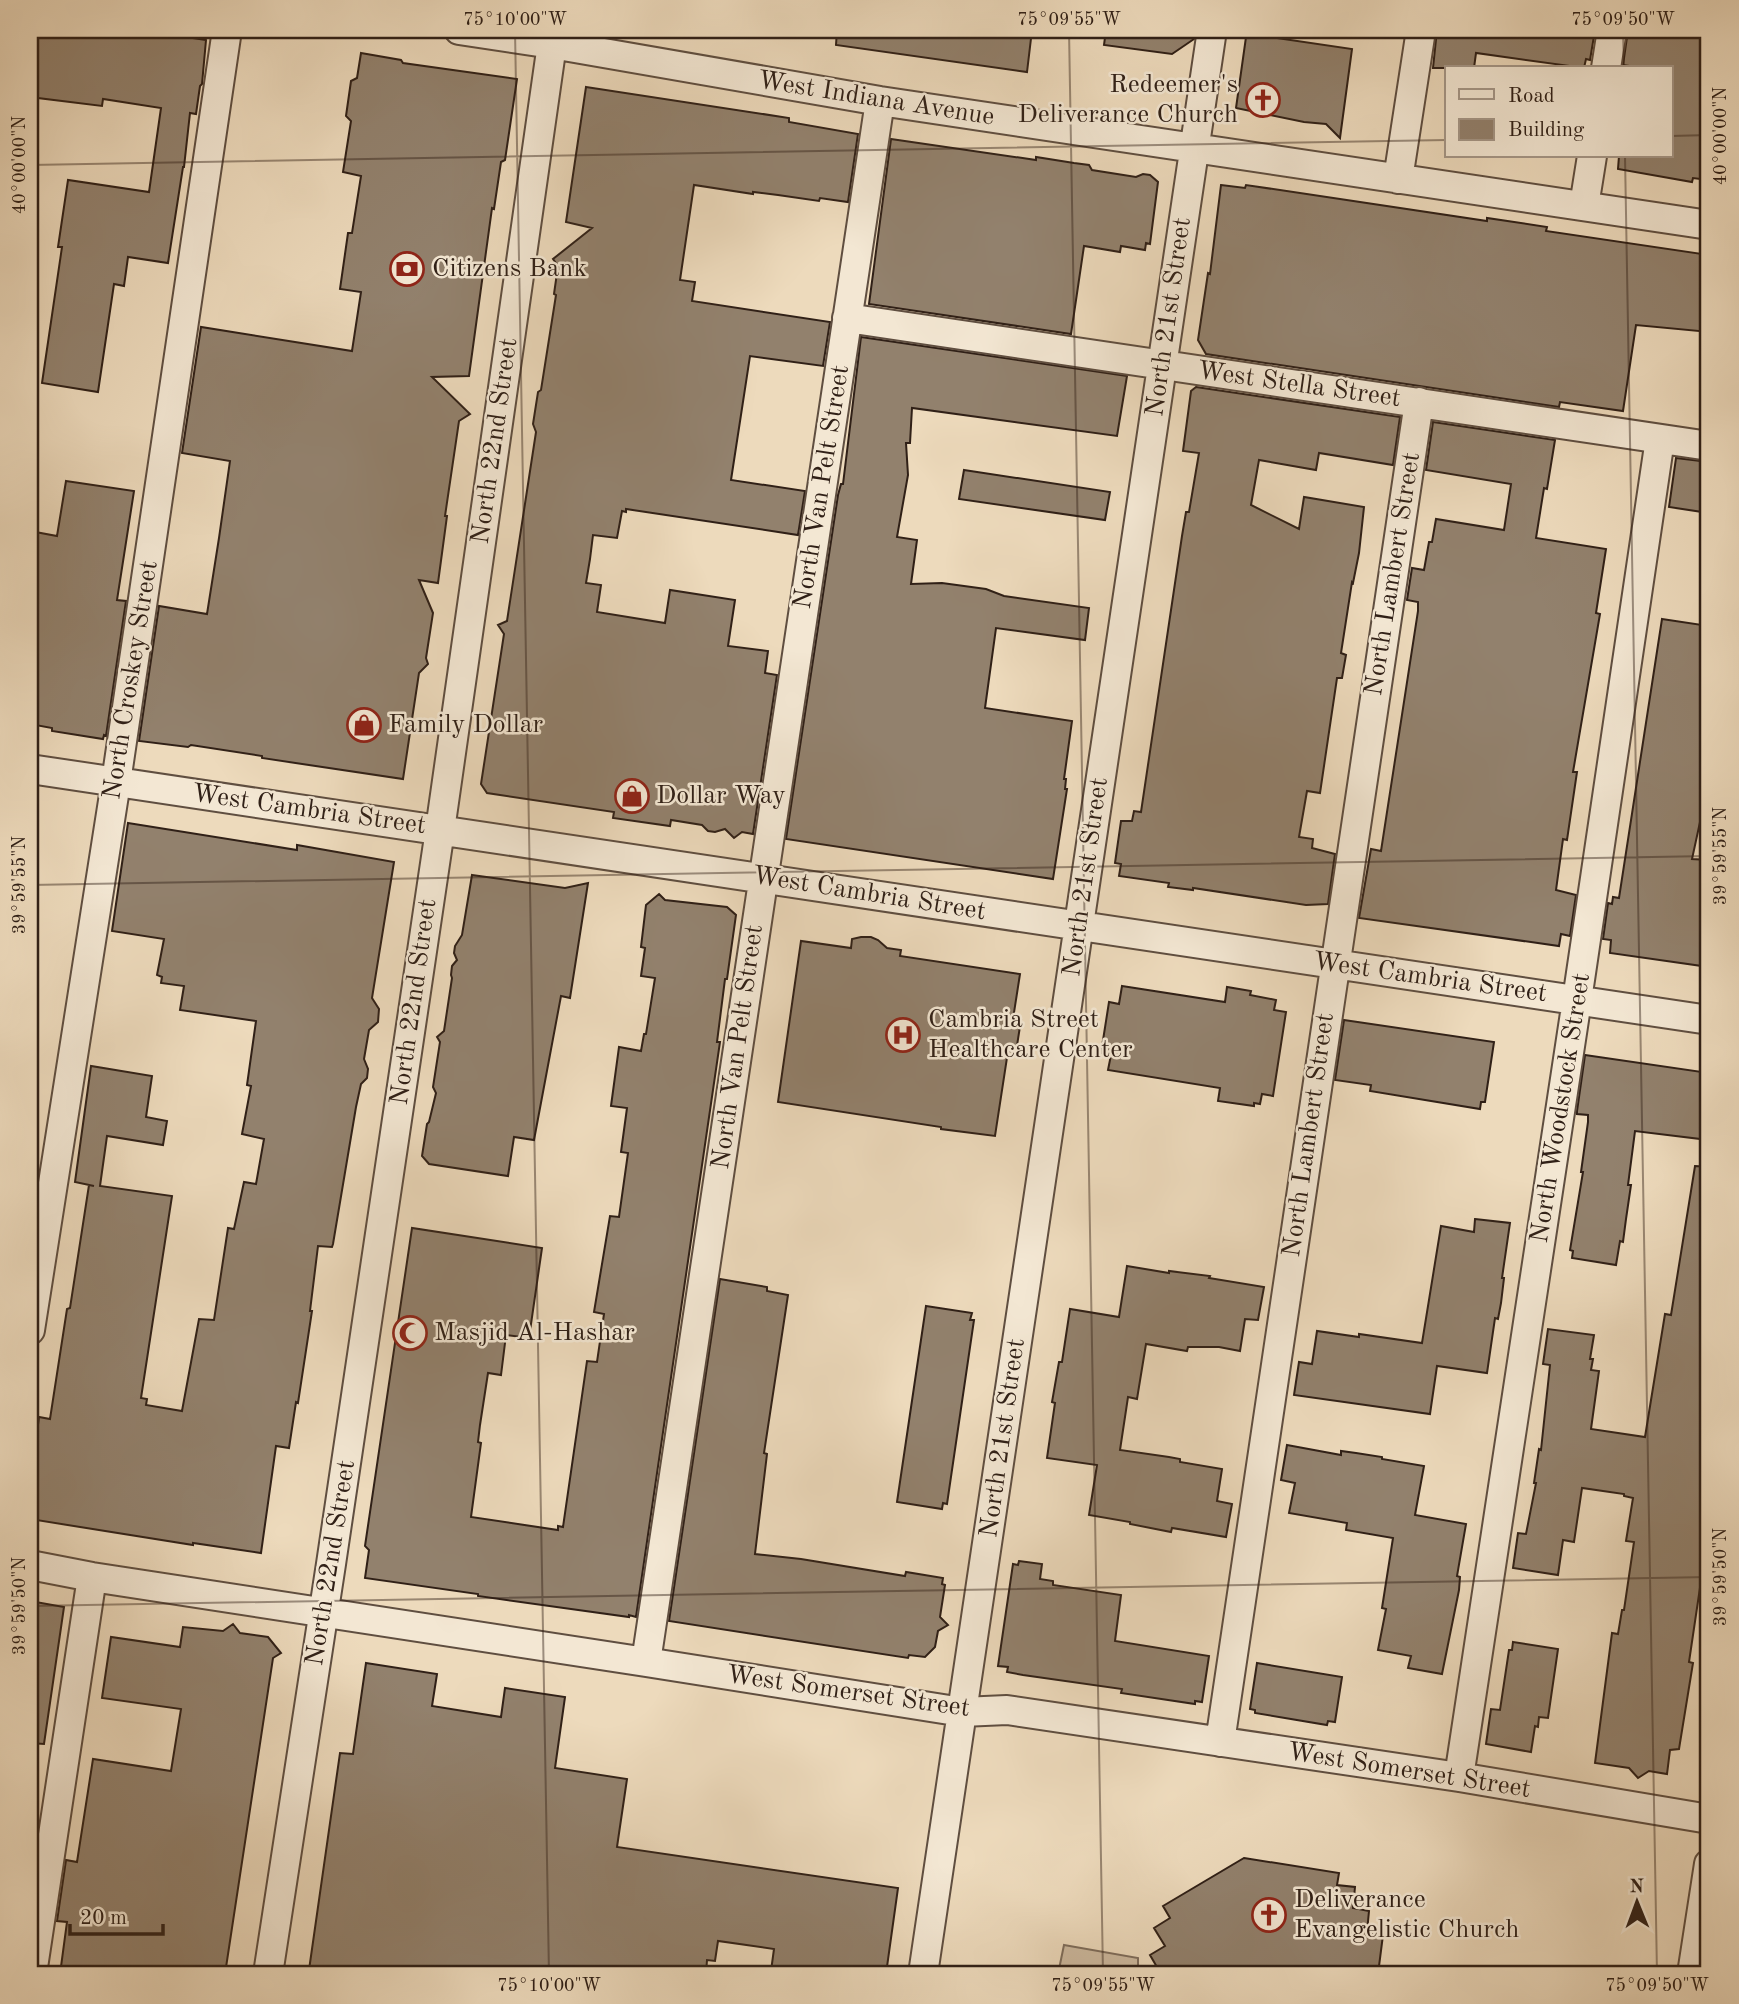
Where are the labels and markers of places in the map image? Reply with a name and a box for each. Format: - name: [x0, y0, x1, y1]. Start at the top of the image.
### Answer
- place label: Redeemer's Deliverance Church: [1018, 72, 1238, 128]
- church icon: Redeemer's Deliverance Church: [1244, 81, 1282, 119]
- bank icon: Citizens Bank: [388, 250, 426, 288]
- place label: Citizens Bank: [432, 256, 587, 282]
- shop icon: Family Dollar: [345, 706, 383, 744]
- place label: Family Dollar: [388, 712, 544, 738]
- shop icon: Dollar Way: [613, 777, 651, 815]
- place label: Dollar Way: [656, 783, 786, 809]
- place label: Cambria Street Healthcare Center: [928, 1007, 1133, 1063]
- hospital icon: Cambria Street Healthcare Center: [884, 1016, 922, 1054]
- mosque icon: Masjid Al-Hashar: [391, 1314, 429, 1352]
- place label: Masjid Al-Hashar: [434, 1320, 635, 1346]
- place label: Deliverance Evangelistic Church: [1294, 1887, 1519, 1943]
- church icon: Deliverance Evangelistic Church: [1250, 1896, 1288, 1934]

